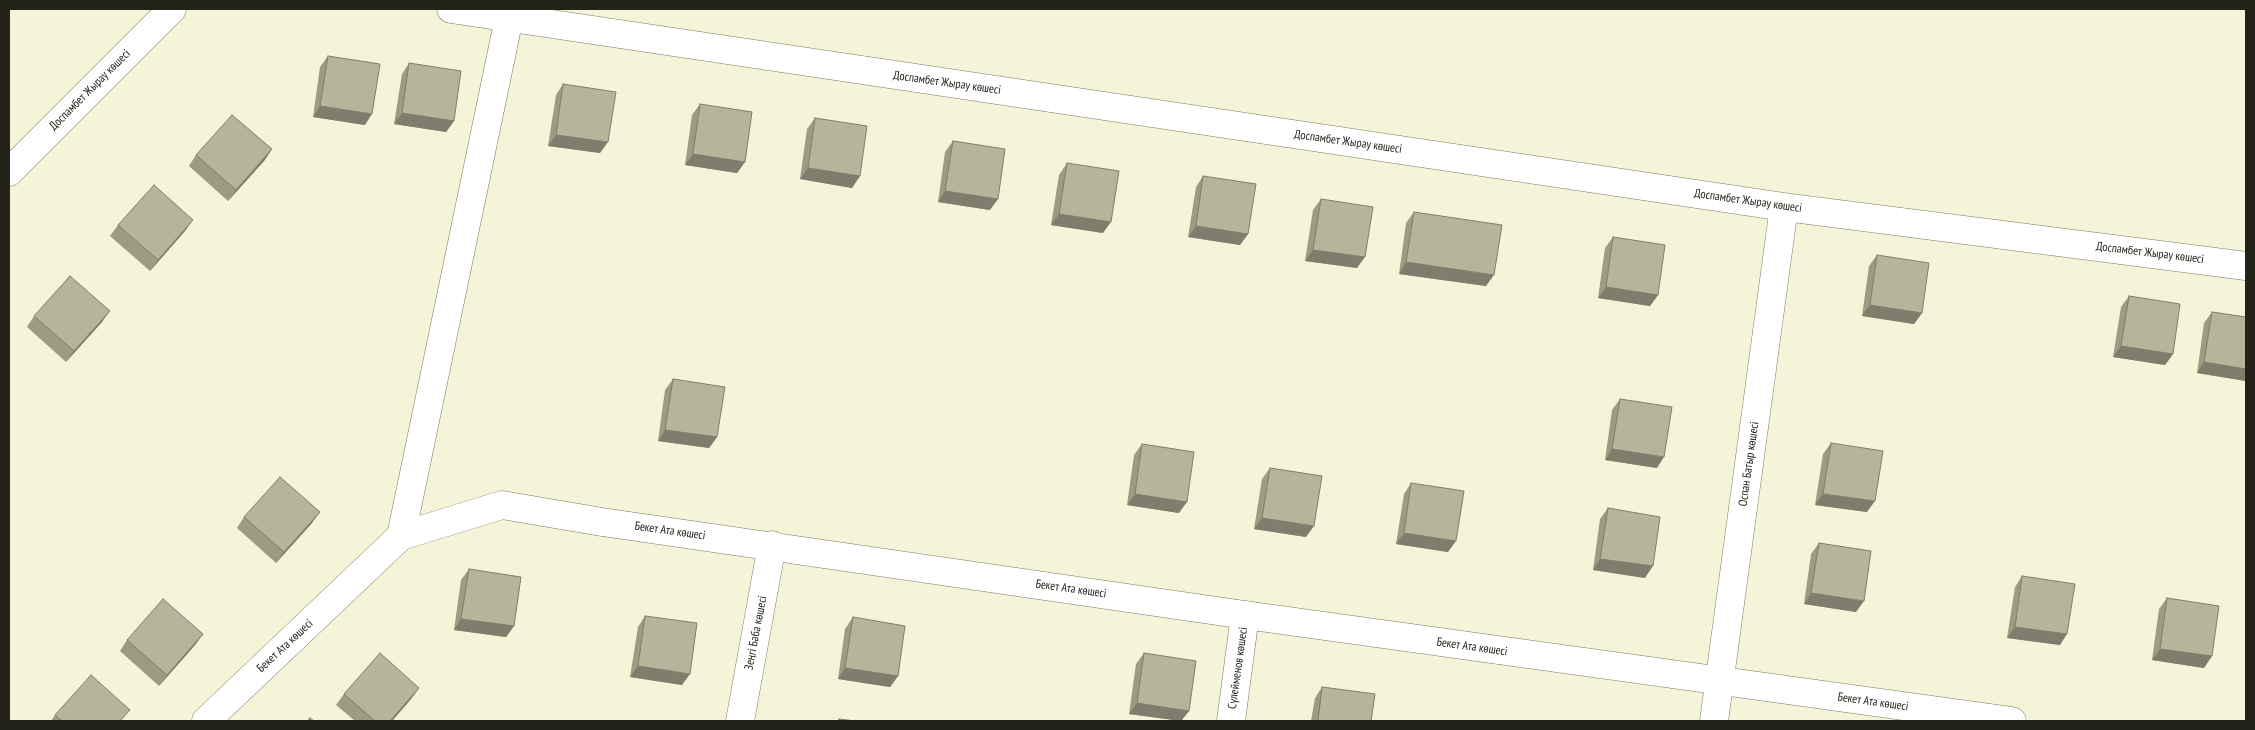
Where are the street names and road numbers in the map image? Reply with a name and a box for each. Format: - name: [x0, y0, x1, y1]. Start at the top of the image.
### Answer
- street label: Доспамбет Жырау көшесі: [47, 47, 133, 133]
- street label: Доспамбет Жырау көшесі: [892, 68, 1002, 98]
- street label: Доспамбет Жырау көшесі: [1293, 127, 1403, 157]
- street label: Доспамбет Жырау көшесі: [1693, 186, 1803, 216]
- street label: Доспамбет Жырау көшесі: [2095, 239, 2205, 267]
- street label: Оспан Батыр көшесі: [1736, 421, 1762, 507]
- street label: Бекет Ата көшесі: [634, 519, 706, 543]
- street label: Бекет Ата көшесі: [1035, 577, 1107, 601]
- street label: Зеңгі Баба көшесі: [742, 595, 770, 671]
- street label: Бекет Ата көшесі: [254, 616, 316, 676]
- street label: Сүлейменов көшесі: [1225, 626, 1251, 710]
- street label: Бекет Ата көшесі: [1436, 635, 1508, 659]
- street label: Бекет Ата көшесі: [1837, 690, 1909, 714]

